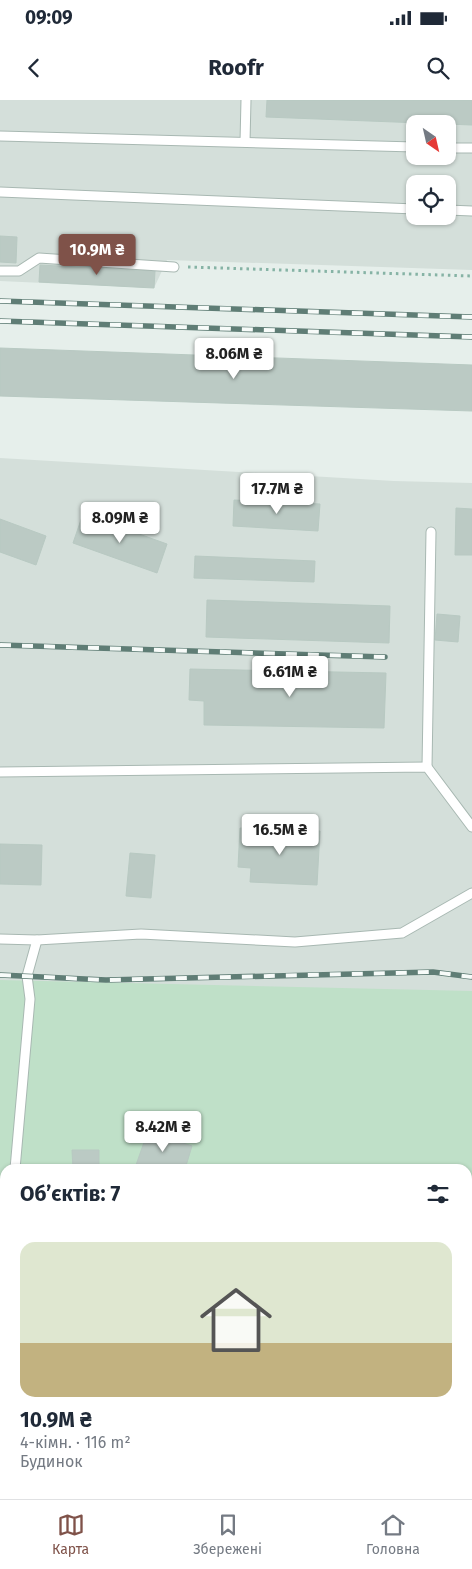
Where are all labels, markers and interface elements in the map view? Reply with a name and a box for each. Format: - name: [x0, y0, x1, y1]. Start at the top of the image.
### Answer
- text: 09:09: [25, 6, 73, 29]
- icon: back: [20, 54, 48, 82]
- text: Roofr: [208, 54, 264, 81]
- icon: search: [424, 54, 452, 82]
- north arrow: [406, 115, 456, 165]
- map controls: [406, 115, 456, 225]
- button: locate: [406, 175, 456, 225]
- pin: 10.9M ₴: [51, 234, 143, 276]
- text: 10.9M ₴: [70, 240, 124, 259]
- pin: 8.06M ₴: [188, 338, 280, 380]
- text: 8.06M ₴: [206, 344, 262, 363]
- pin: 17.7M ₴: [231, 472, 323, 515]
- text: 17.7M ₴: [251, 479, 303, 498]
- pin: 8.09M ₴: [74, 502, 166, 544]
- text: 8.09M ₴: [92, 508, 148, 527]
- pin: 6.61M ₴: [244, 656, 336, 698]
- text: 6.61M ₴: [263, 662, 317, 681]
- pin: 16.5M ₴: [234, 814, 326, 856]
- text: 16.5M ₴: [253, 820, 307, 839]
- pin: 8.42M ₴: [117, 1110, 209, 1153]
- text: 8.42M ₴: [135, 1117, 191, 1136]
- icon: filters: [424, 1180, 452, 1208]
- text: Об’єктів: 7: [20, 1181, 120, 1207]
- icon: home: [191, 1275, 281, 1365]
- text: 10.9M ₴: [20, 1407, 92, 1433]
- text: 4-кімн. · 116 m²: [20, 1433, 131, 1452]
- text: Будинок: [20, 1452, 83, 1471]
- tab: Карта: [52, 1511, 89, 1558]
- tab: Збережені: [193, 1511, 262, 1558]
- tab: Головна: [366, 1511, 420, 1558]

